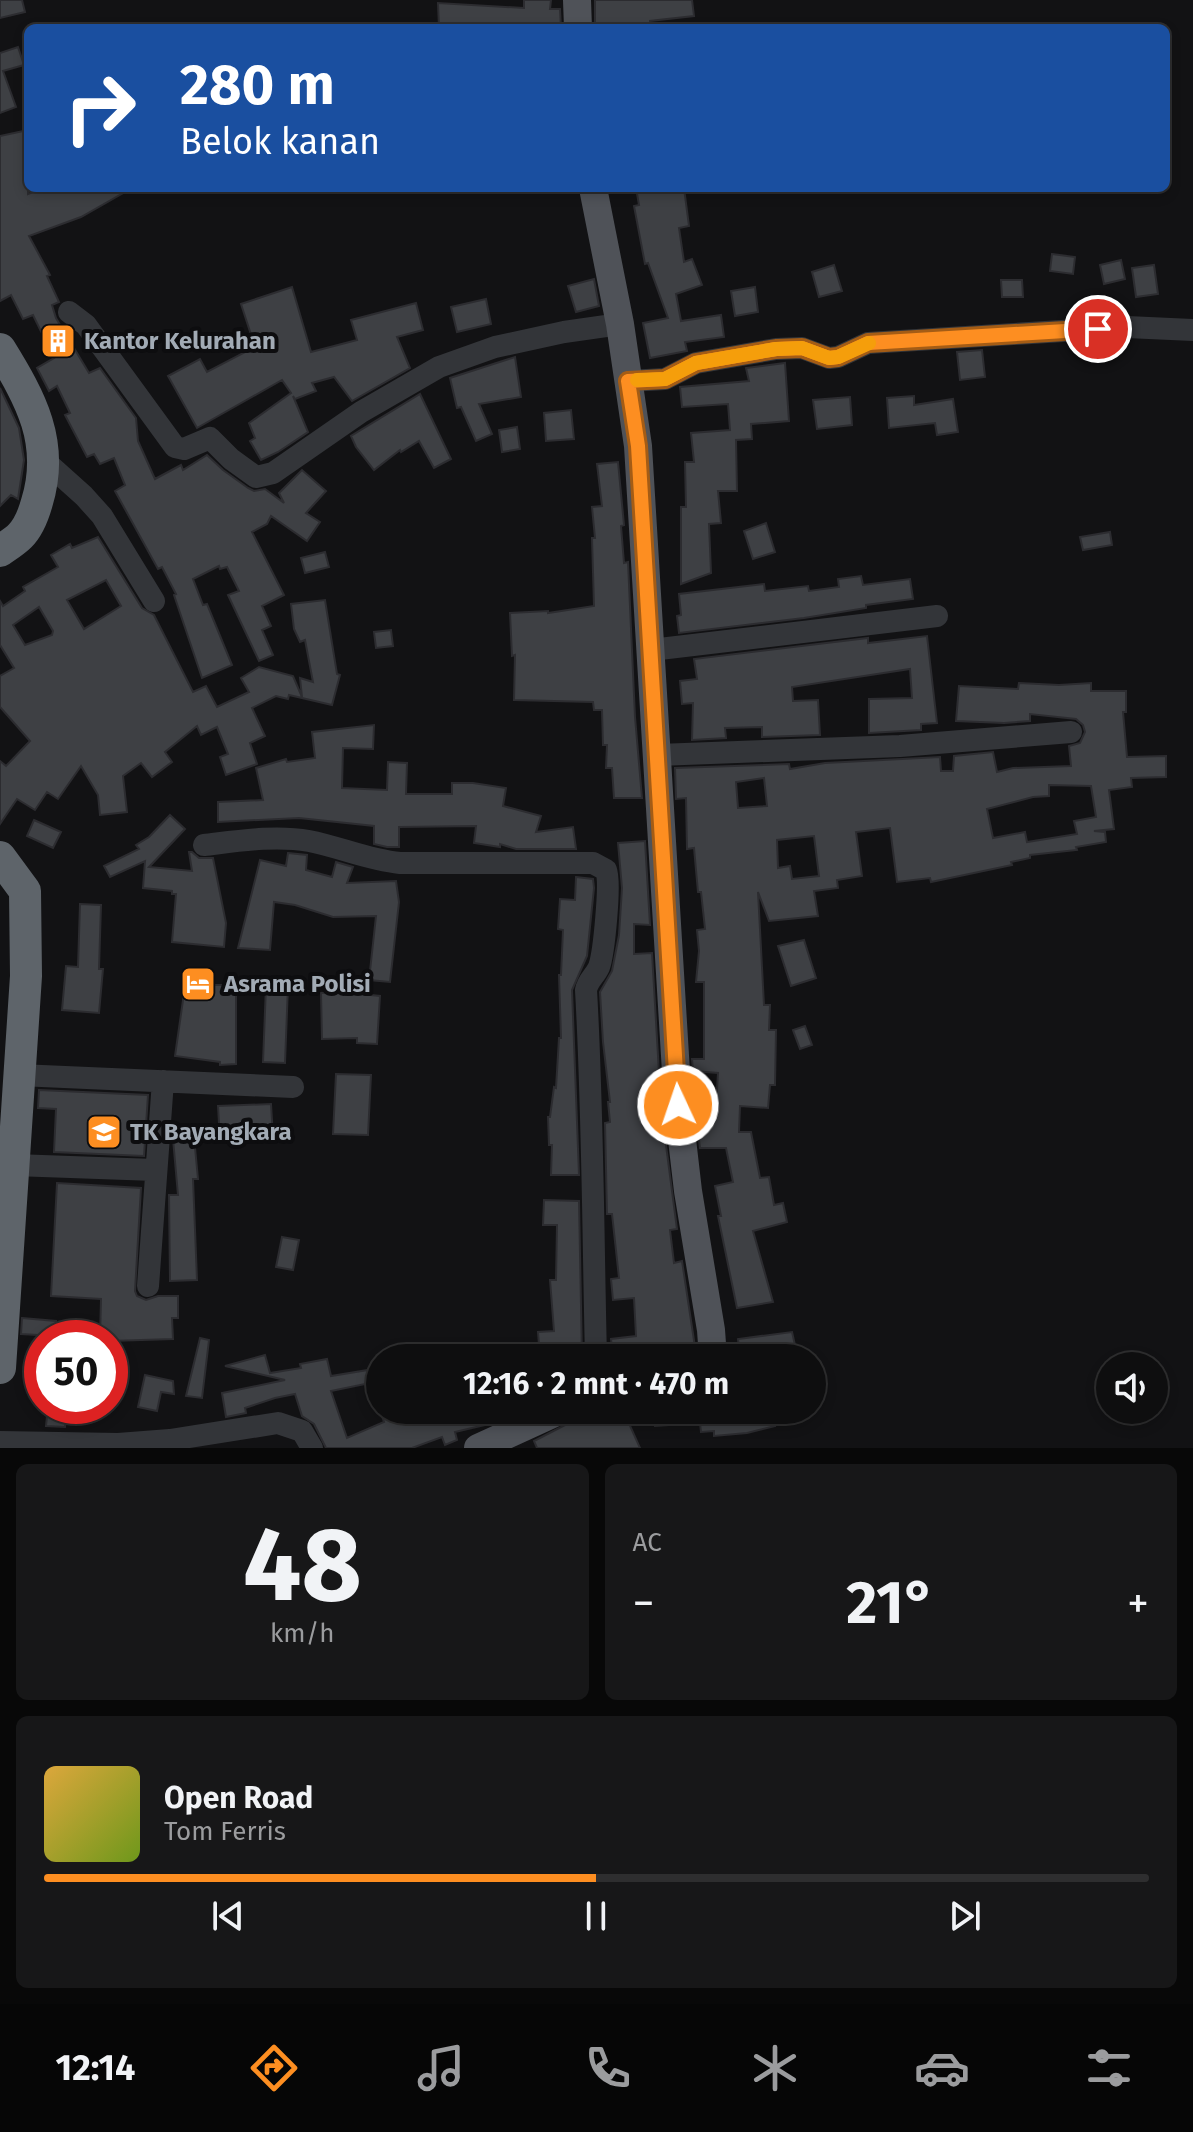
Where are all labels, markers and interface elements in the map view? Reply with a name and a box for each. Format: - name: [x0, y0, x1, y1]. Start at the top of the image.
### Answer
- text: 280 m: [180, 52, 335, 119]
- icon: right: [48, 56, 152, 160]
- text: Belok kanan: [180, 120, 380, 164]
- pin: [1064, 295, 1132, 363]
- icon: arrive: [1076, 307, 1120, 351]
- building icon: Kantor Kelurahan: [39, 322, 77, 360]
- place label: Kantor Kelurahan: [84, 327, 276, 355]
- hotel icon: Asrama Polisi: [179, 965, 217, 1003]
- place label: Asrama Polisi: [223, 970, 371, 998]
- position arrow: [636, 1063, 720, 1147]
- school or university icon: TK Bayangkara: [85, 1113, 123, 1151]
- place label: TK Bayangkara: [130, 1118, 292, 1146]
- speed limit sign: 50: [24, 1320, 128, 1424]
- map controls: [1096, 1352, 1168, 1424]
- button: sound: [1096, 1352, 1168, 1424]
- text: 12:16 · 2 mnt · 470 m: [463, 1366, 729, 1402]
- text: 48: [243, 1503, 362, 1628]
- text: AC: [633, 1527, 662, 1558]
- text: 21°: [846, 1567, 935, 1639]
- text: −: [633, 1577, 655, 1630]
- text: +: [1127, 1577, 1149, 1630]
- text: km/h: [270, 1618, 334, 1649]
- text: Open Road: [164, 1780, 313, 1816]
- text: Tom Ferris: [164, 1816, 286, 1847]
- icon: previous: [206, 1894, 250, 1938]
- icon: pause: [574, 1894, 618, 1938]
- icon: next: [943, 1894, 987, 1938]
- icon: directions: [246, 2040, 302, 2096]
- icon: music: [413, 2040, 469, 2096]
- icon: phone: [580, 2040, 636, 2096]
- icon: climate: [747, 2040, 803, 2096]
- icon: car: [914, 2040, 970, 2096]
- icon: filters: [1081, 2040, 1137, 2096]
- text: 12:14: [56, 2046, 135, 2090]

